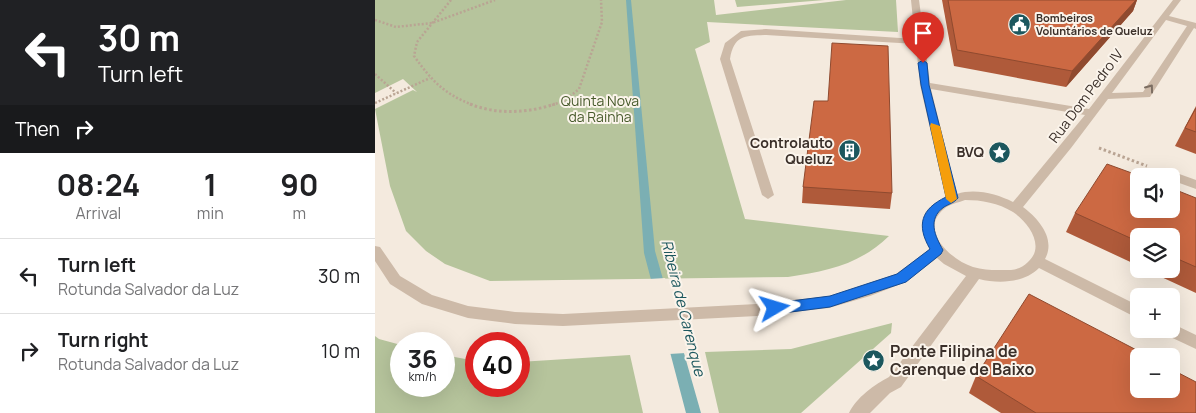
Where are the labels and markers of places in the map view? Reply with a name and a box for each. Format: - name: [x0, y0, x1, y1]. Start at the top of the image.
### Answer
- place label: Bombeiros Voluntários de Queluz: [1036, 10, 1153, 38]
- pin: [902, 12, 944, 63]
- public building icon: Bombeiros Voluntários de Queluz: [1008, 12, 1032, 36]
- place label: Controlauto Queluz: [750, 133, 833, 168]
- building icon: Controlauto Queluz: [837, 139, 861, 163]
- place icon: BVQ: [988, 140, 1012, 164]
- place label: BVQ: [956, 142, 984, 161]
- place label: Ponte Filipina de Carenque de Baixo: [890, 340, 1034, 380]
- place icon: Ponte Filipina de Carenque de Baixo: [862, 348, 886, 372]

